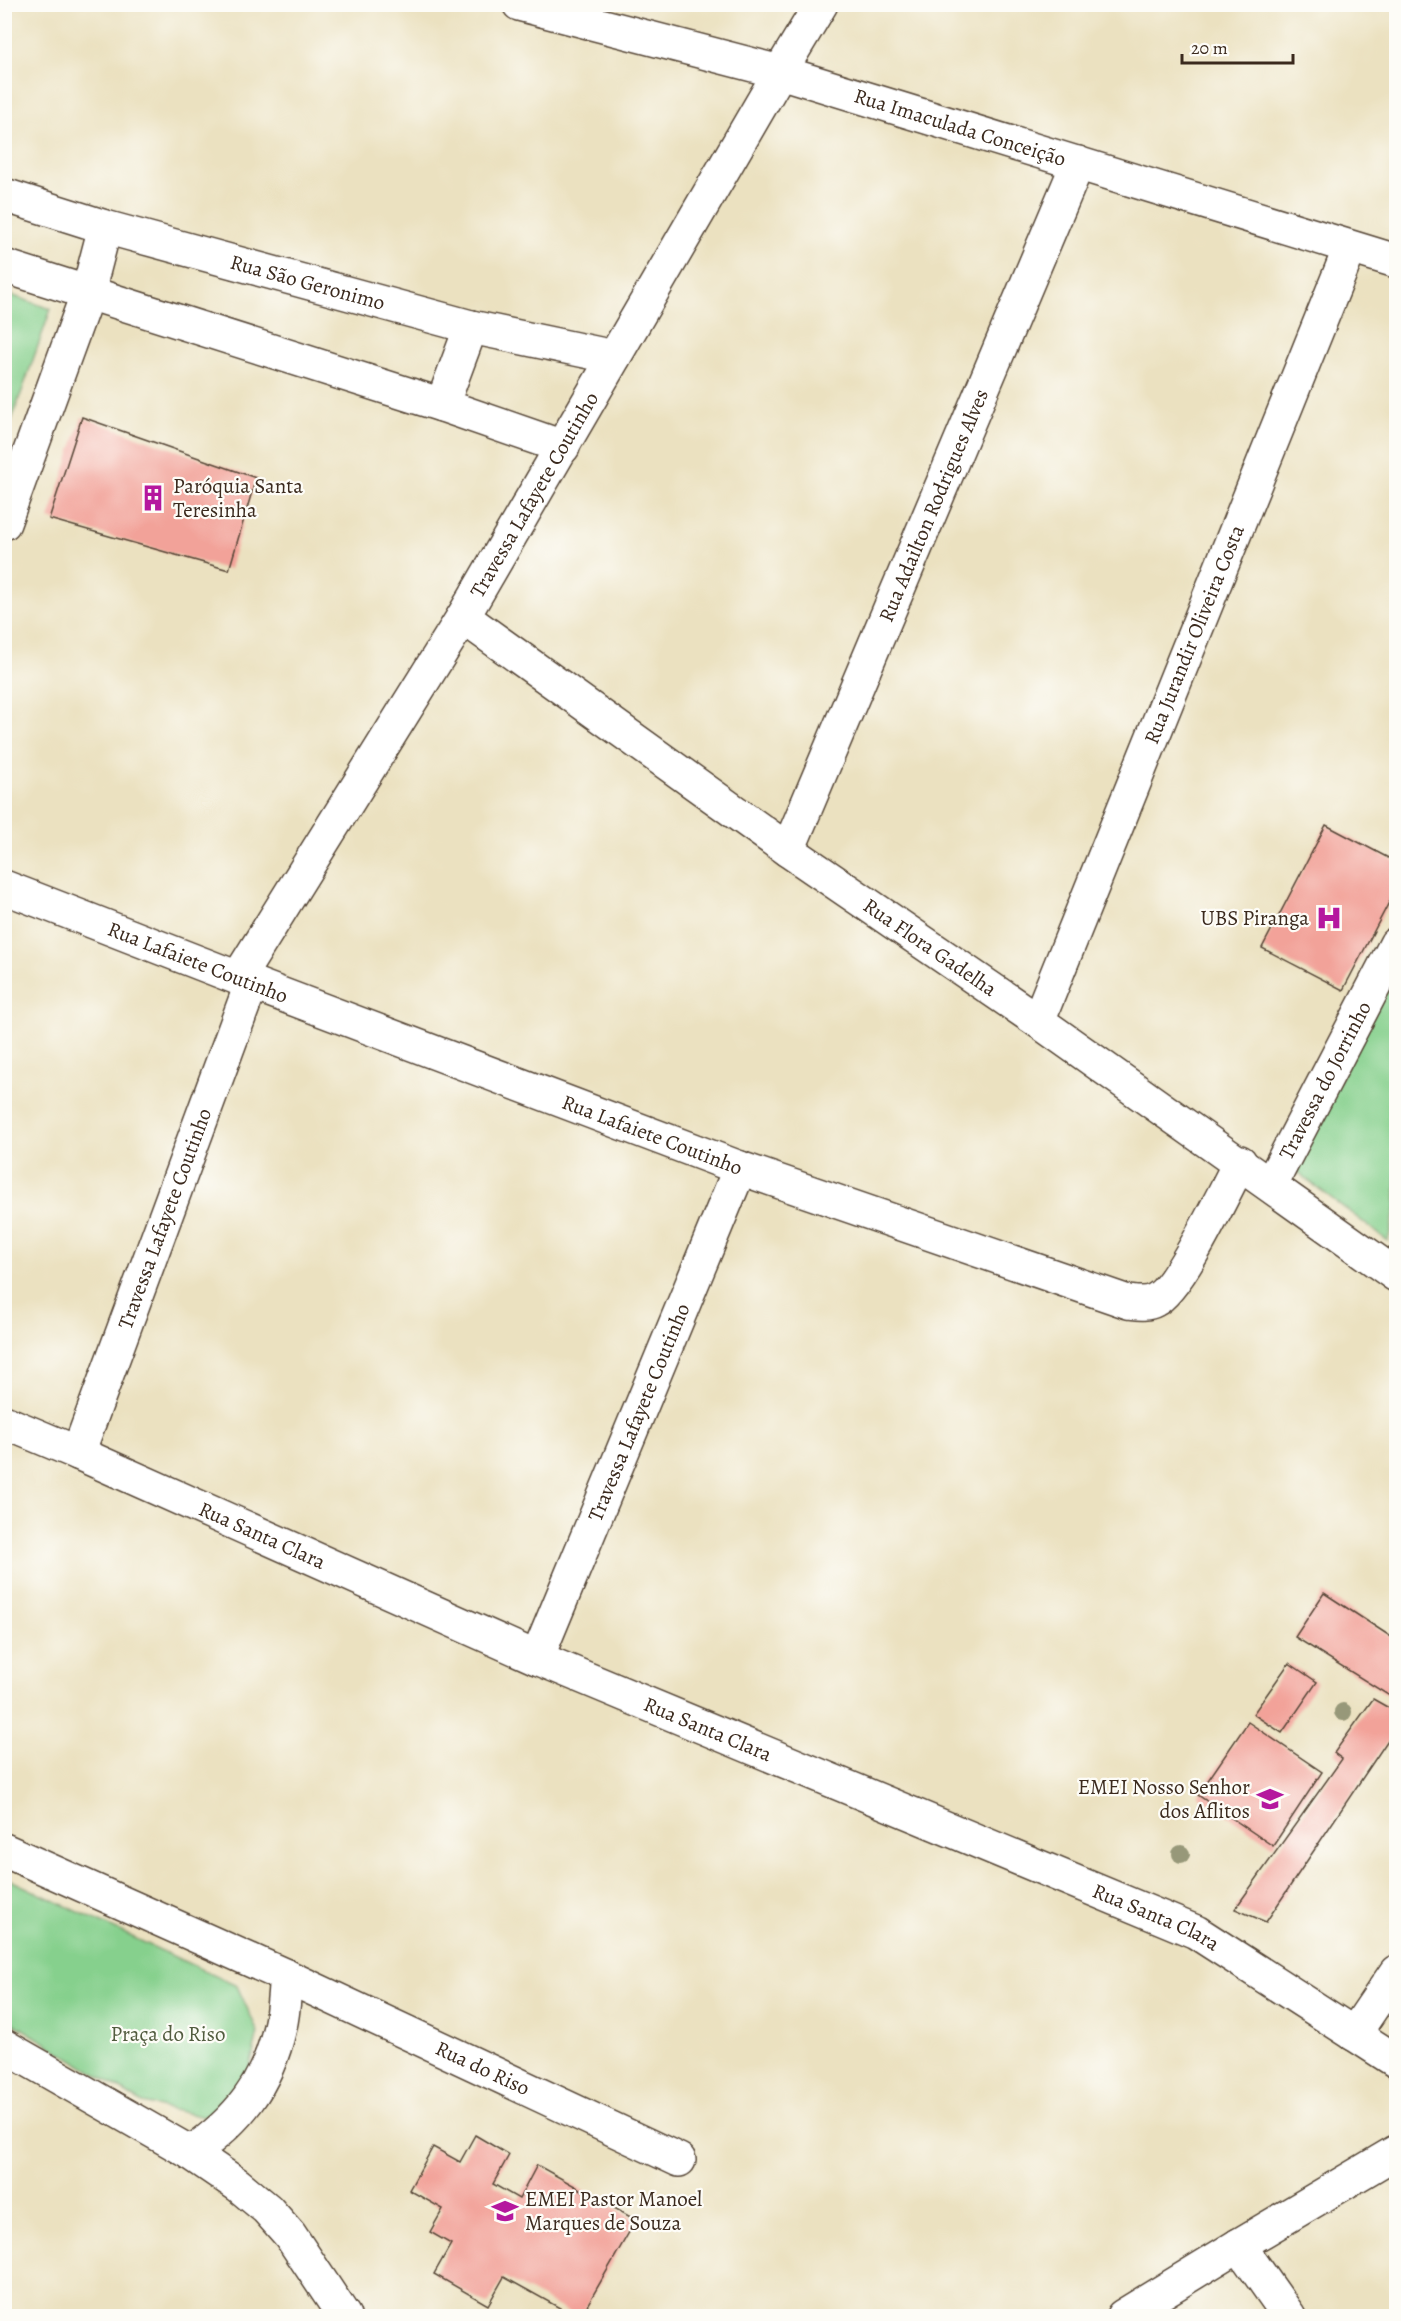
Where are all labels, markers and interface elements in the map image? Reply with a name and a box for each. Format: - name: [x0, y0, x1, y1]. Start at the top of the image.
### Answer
- scale bar: [1182, 27, 1293, 65]
- text: 20 m: [1191, 36, 1228, 60]
- street label: Rua Imaculada Conceição: [851, 82, 1069, 173]
- street label: Rua São Geronimo: [227, 248, 388, 317]
- street label: Rua Adailton Rodrigues Alves: [872, 385, 995, 626]
- street label: Travessa Lafayete Coutinho: [463, 387, 605, 603]
- place label: Paróquia Santa Teresinha: [173, 472, 303, 524]
- building icon: Paróquia Santa Teresinha: [138, 483, 168, 513]
- street label: Rua Jurandir Oliveira Costa: [1137, 520, 1251, 748]
- street label: Rua Flora Gadelha: [858, 892, 1003, 1003]
- hospital icon: UBS Piranga: [1314, 903, 1344, 933]
- place label: UBS Piranga: [1200, 904, 1309, 932]
- street label: Rua Lafaiete Coutinho: [104, 915, 292, 1010]
- street label: Travessa do Jorrinho: [1272, 996, 1378, 1164]
- street label: Rua Lafaiete Coutinho: [558, 1088, 747, 1182]
- street label: Travessa Lafayete Coutinho: [111, 1104, 218, 1333]
- street label: Travessa Lafayete Coutinho: [581, 1299, 696, 1526]
- street label: Rua Santa Clara: [194, 1495, 330, 1576]
- street label: Rua Santa Clara: [640, 1690, 776, 1768]
- place label: EMEI Nosso Senhor dos Aflitos: [1078, 1773, 1250, 1825]
- school or university icon: EMEI Nosso Senhor dos Aflitos: [1255, 1784, 1285, 1814]
- street label: Rua Santa Clara: [1088, 1877, 1225, 1958]
- park label: Praça do Riso: [111, 2020, 225, 2048]
- street label: Rua do Riso: [431, 2034, 534, 2102]
- place label: EMEI Pastor Manoel Marques de Souza: [525, 2185, 702, 2237]
- school or university icon: EMEI Pastor Manoel Marques de Souza: [490, 2196, 520, 2226]

